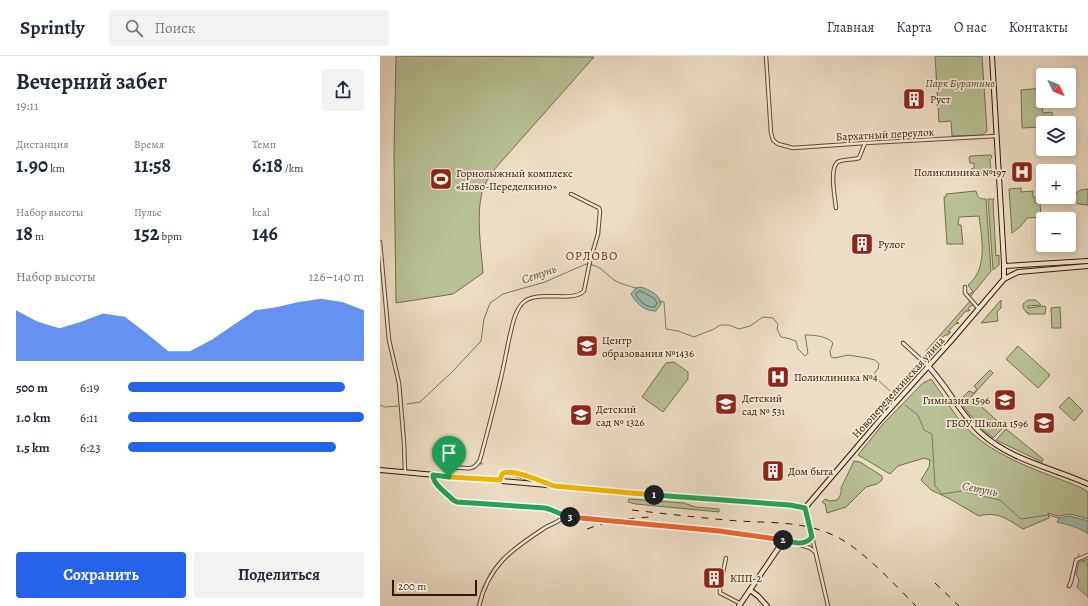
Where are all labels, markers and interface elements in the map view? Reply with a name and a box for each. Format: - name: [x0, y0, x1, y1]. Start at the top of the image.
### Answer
- search box: [109, 10, 389, 46]
- text: Sprintly: [20, 15, 85, 41]
- icon: search: [123, 17, 145, 39]
- text: Поиск: [155, 18, 196, 38]
- text: Главная: [827, 18, 874, 37]
- text: Карта: [896, 18, 932, 37]
- text: О нас: [954, 18, 987, 37]
- text: Контакты: [1009, 18, 1068, 37]
- text: Вечерний забег: [16, 67, 167, 97]
- north arrow: [1036, 68, 1076, 108]
- map controls: [1036, 68, 1076, 252]
- button: share: [322, 69, 364, 111]
- park label: Парк Буратино: [925, 76, 995, 91]
- building icon: Руст: [901, 86, 927, 112]
- place label: Руст: [930, 92, 951, 107]
- text: 19:11: [16, 97, 38, 114]
- button: layers: [1036, 116, 1076, 156]
- street label: Бархатный переулок: [835, 124, 935, 145]
- text: Дистанция: [16, 137, 68, 152]
- text: Время: [134, 137, 164, 152]
- text: Темп: [252, 137, 276, 152]
- text: 1.90: [16, 152, 48, 179]
- text: 11:58: [134, 152, 171, 179]
- text: 6:18: [252, 152, 283, 179]
- hospital icon: Поликлиника №197: [1009, 159, 1035, 185]
- text: km: [48, 161, 65, 176]
- text: /km: [283, 161, 303, 176]
- button: +: [1036, 164, 1076, 204]
- place label: Поликлиника №197: [914, 165, 1006, 180]
- sports icon: Горнолыжный комплекс «Ново-Переделкино»: [428, 166, 454, 192]
- place label: Горнолыжный комплекс «Ново-Переделкино»: [456, 166, 573, 194]
- text: Набор высоты: [16, 205, 83, 220]
- text: Пульс: [134, 205, 162, 220]
- text: kcal: [252, 205, 270, 220]
- button: −: [1036, 212, 1076, 252]
- text: 18: [16, 220, 33, 247]
- text: 152: [134, 220, 159, 247]
- text: 146: [252, 220, 278, 247]
- text: m: [33, 229, 44, 244]
- text: bpm: [159, 229, 182, 244]
- building icon: Рулог: [849, 231, 875, 257]
- place label: Рулог: [878, 237, 905, 252]
- district label: ОРЛОВО: [566, 248, 618, 264]
- water label: Сетунь: [519, 261, 559, 287]
- text: Набор высоты: [16, 268, 96, 285]
- text: 126–140 m: [309, 268, 364, 285]
- school or university icon: Центр образования №1436: [574, 333, 600, 359]
- place label: Центр образования №1436: [602, 333, 694, 361]
- street label: Новопеределкинская улица: [849, 333, 949, 441]
- hospital icon: Поликлиника №4: [765, 364, 791, 390]
- place label: Поликлиника №4: [794, 370, 878, 385]
- text: 500 m: [16, 379, 48, 396]
- text: 6:19: [80, 379, 99, 396]
- school or university icon: Гимназия 1596: [992, 387, 1018, 413]
- school or university icon: Детский сад № 531: [713, 391, 739, 417]
- place label: Детский сад № 531: [742, 391, 785, 419]
- place label: Гимназия 1596: [922, 393, 990, 408]
- school or university icon: Детский сад № 1326: [568, 402, 594, 428]
- place label: Детский сад № 1326: [596, 402, 645, 430]
- text: 1.0 km: [16, 409, 51, 426]
- text: 6:11: [80, 409, 98, 426]
- school or university icon: ГБОУ Школа 1596: [1031, 410, 1057, 436]
- place label: ГБОУ Школа 1596: [946, 416, 1028, 431]
- pin: [432, 436, 466, 477]
- text: 1.5 km: [16, 439, 50, 456]
- text: 6:23: [80, 439, 101, 456]
- icon: arrive: [438, 442, 460, 464]
- building icon: Дом быта: [760, 458, 786, 484]
- place label: Дом быта: [788, 464, 834, 479]
- water label: Сетунь: [961, 478, 999, 500]
- pin: 1: [644, 485, 664, 505]
- text: 1: [652, 487, 656, 502]
- pin: 3: [560, 507, 580, 527]
- text: 3: [568, 509, 572, 524]
- pin: 2: [773, 530, 793, 550]
- text: 2: [780, 532, 786, 547]
- button: Сохранить: [16, 552, 186, 598]
- button: Поделиться: [194, 552, 364, 598]
- building icon: КПП-2: [701, 565, 727, 591]
- place label: КПП-2: [730, 571, 762, 586]
- scale bar: [392, 578, 477, 597]
- text: 200 m: [398, 579, 426, 594]

